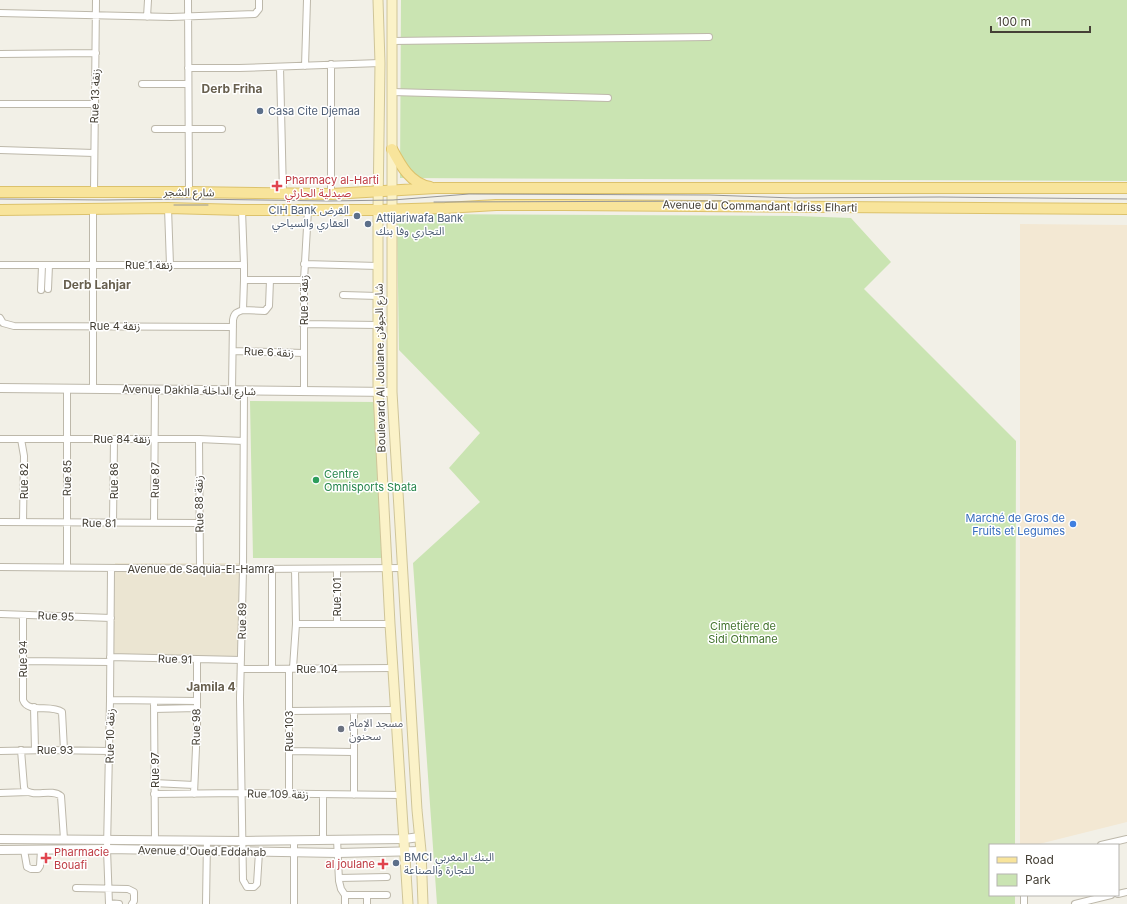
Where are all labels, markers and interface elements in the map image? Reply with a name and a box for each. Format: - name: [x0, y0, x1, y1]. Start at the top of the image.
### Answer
- scale bar: [991, 8, 1090, 34]
- text: 100 m: [997, 14, 1031, 29]
- street label: Rue 13 زنقة: [87, 68, 103, 124]
- district label: Derb Friha: [202, 81, 262, 96]
- place label: Casa Cite Djemaa: [268, 104, 360, 118]
- marker: Casa Cite Djemaa: [255, 106, 265, 116]
- place label: Pharmacy al-Harti صيدلية الحارثي: [285, 173, 379, 203]
- marker: Pharmacy al-Harti صيدلية الحارثي: [272, 181, 282, 191]
- street label: شارع الشجر: [162, 185, 215, 200]
- street label: Avenue du Commandant Idriss Elharti: [663, 197, 857, 215]
- place label: CIH Bank القرض العقاري والسياحي: [268, 203, 349, 233]
- marker: CIH Bank القرض العقاري والسياحي: [352, 211, 362, 221]
- place label: Attijariwafa Bank التجاري وفا بنك: [376, 211, 463, 241]
- marker: Attijariwafa Bank التجاري وفا بنك: [363, 219, 373, 229]
- street label: Rue 1 زنقة: [125, 258, 173, 272]
- street label: Rue 9 زنقة: [297, 275, 311, 325]
- district label: Derb Lahjar: [63, 277, 131, 292]
- street label: Boulevard Al Joulane شارع الجولان: [372, 283, 389, 453]
- street label: Rue 4 زنقة: [90, 319, 140, 333]
- street label: Rue 6 زنقة: [244, 344, 294, 360]
- street label: Avenue Dakhla شارع الداخلة: [122, 382, 256, 399]
- street label: Rue 84 زنقة: [93, 432, 151, 446]
- street label: Rue 85: [60, 459, 74, 496]
- street label: Rue 86: [107, 462, 121, 499]
- street label: Rue 87: [148, 462, 162, 498]
- street label: Rue 82: [17, 463, 31, 499]
- place label: Centre Omnisports Sbata: [324, 467, 417, 494]
- street label: Rue 88 زنقة: [192, 475, 206, 533]
- marker: Centre Omnisports Sbata: [311, 475, 321, 485]
- place label: Marché de Gros de Fruits et Legumes: [966, 511, 1065, 538]
- street label: Rue 81: [82, 516, 116, 530]
- marker: Marché de Gros de Fruits et Legumes: [1068, 519, 1078, 529]
- street label: Avenue de Saquia-El-Hamra: [128, 562, 275, 576]
- street label: Rue 101: [330, 578, 344, 616]
- street label: Rue 89: [235, 602, 249, 639]
- street label: Rue 95: [37, 608, 75, 624]
- park label: Cimetière de Sidi Othmane: [708, 619, 778, 646]
- street label: Rue 94: [16, 640, 30, 678]
- street label: Rue 91: [158, 651, 192, 667]
- street label: Rue 104: [296, 662, 338, 676]
- district label: Jamila 4: [186, 679, 236, 694]
- street label: Rue 10 زنقة: [103, 708, 117, 764]
- street label: Rue 98: [189, 708, 203, 745]
- street label: Rue 103: [282, 710, 296, 752]
- place label: مسجد الإمام سحنون: [349, 716, 404, 743]
- marker: مسجد الإمام سحنون: [336, 724, 346, 734]
- street label: Rue 93: [37, 743, 74, 757]
- street label: Rue 97: [148, 752, 162, 788]
- street label: Rue 109 زنقة: [247, 786, 309, 802]
- street label: Avenue d'Oued Eddahab: [138, 843, 267, 859]
- legend: [989, 844, 1119, 896]
- place label: Pharmacie Bouafi: [54, 845, 109, 872]
- place label: BMCI البنك المغربي للتجارة والصناعة: [404, 850, 494, 877]
- text: Road: [1025, 852, 1054, 867]
- marker: Pharmacie Bouafi: [41, 853, 51, 863]
- place label: al joulane: [326, 857, 375, 871]
- marker: BMCI البنك المغربي للتجارة والصناعة: [391, 858, 401, 868]
- marker: al joulane: [378, 859, 388, 869]
- text: Park: [1025, 872, 1051, 887]

